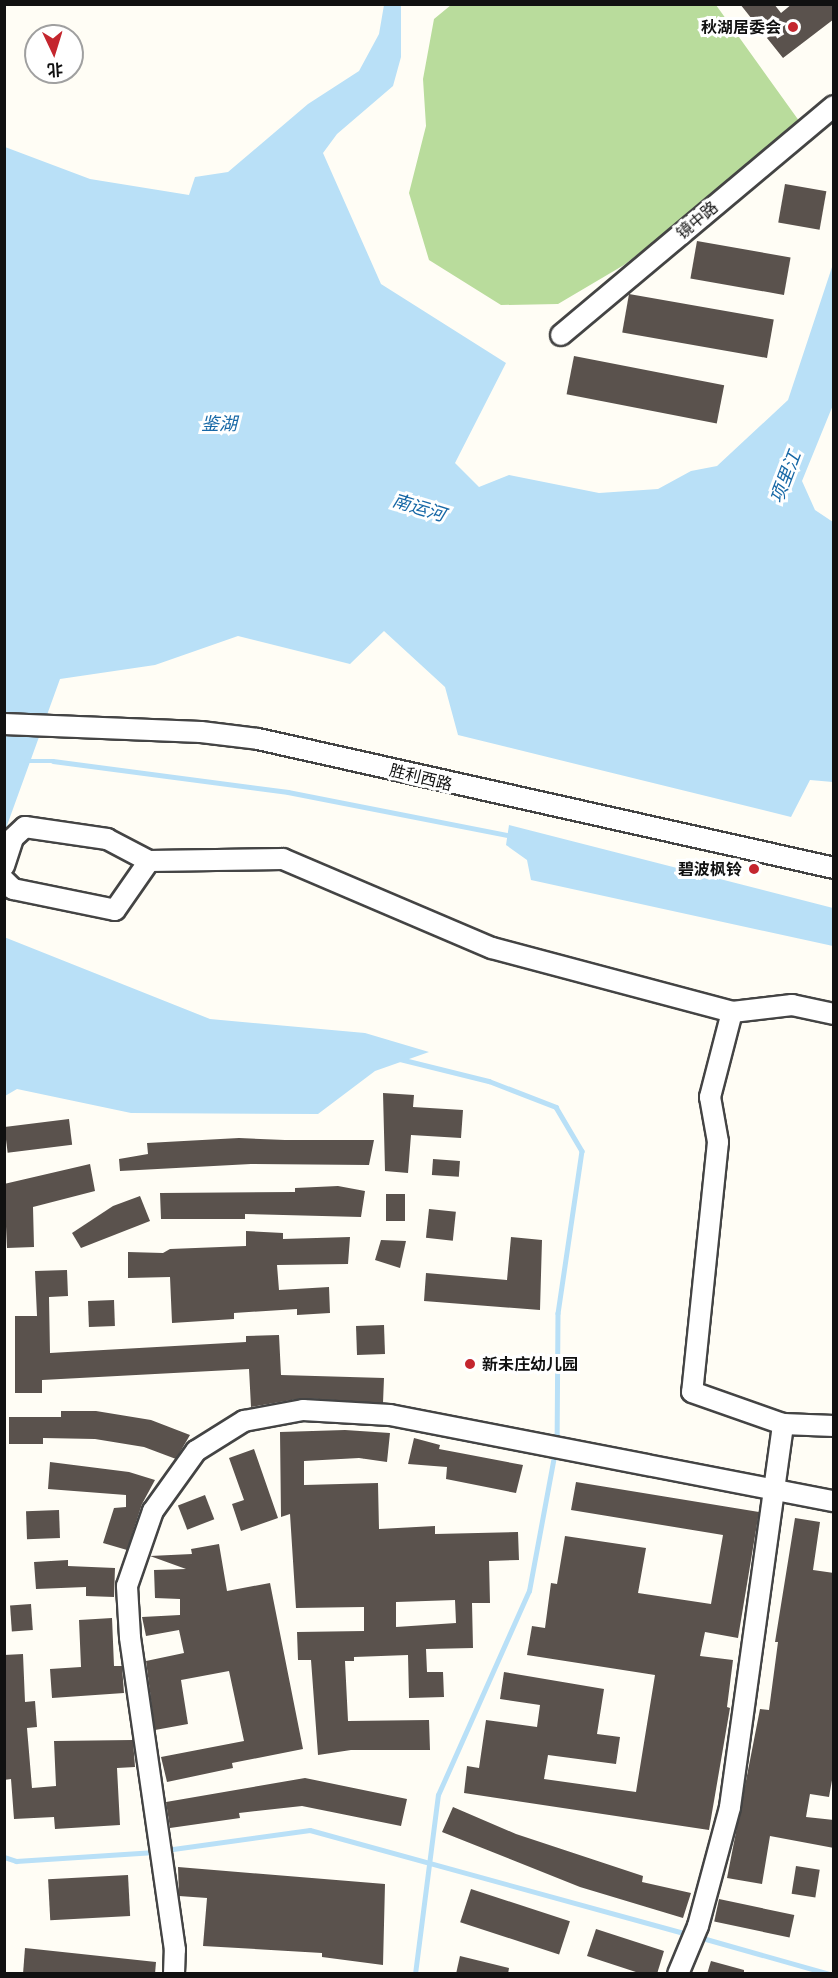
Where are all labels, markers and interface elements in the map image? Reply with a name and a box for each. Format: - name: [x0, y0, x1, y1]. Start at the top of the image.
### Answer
- place label: 秋湖居委会: [701, 17, 781, 37]
- marker: 秋湖居委会: [786, 20, 800, 34]
- north arrow: [24, 24, 84, 84]
- text: 北: [46, 58, 64, 81]
- street label: 镜中路: [672, 197, 722, 243]
- water label: 鉴湖: [201, 412, 237, 434]
- water label: 项里江: [765, 448, 805, 506]
- water label: 南运河: [390, 489, 448, 525]
- street label: 胜利西路: [388, 760, 454, 794]
- place label: 碧波枫铃: [678, 859, 742, 879]
- marker: 碧波枫铃: [747, 862, 761, 876]
- place label: 新未庄幼儿园: [482, 1354, 578, 1374]
- marker: 新未庄幼儿园: [463, 1357, 477, 1371]

